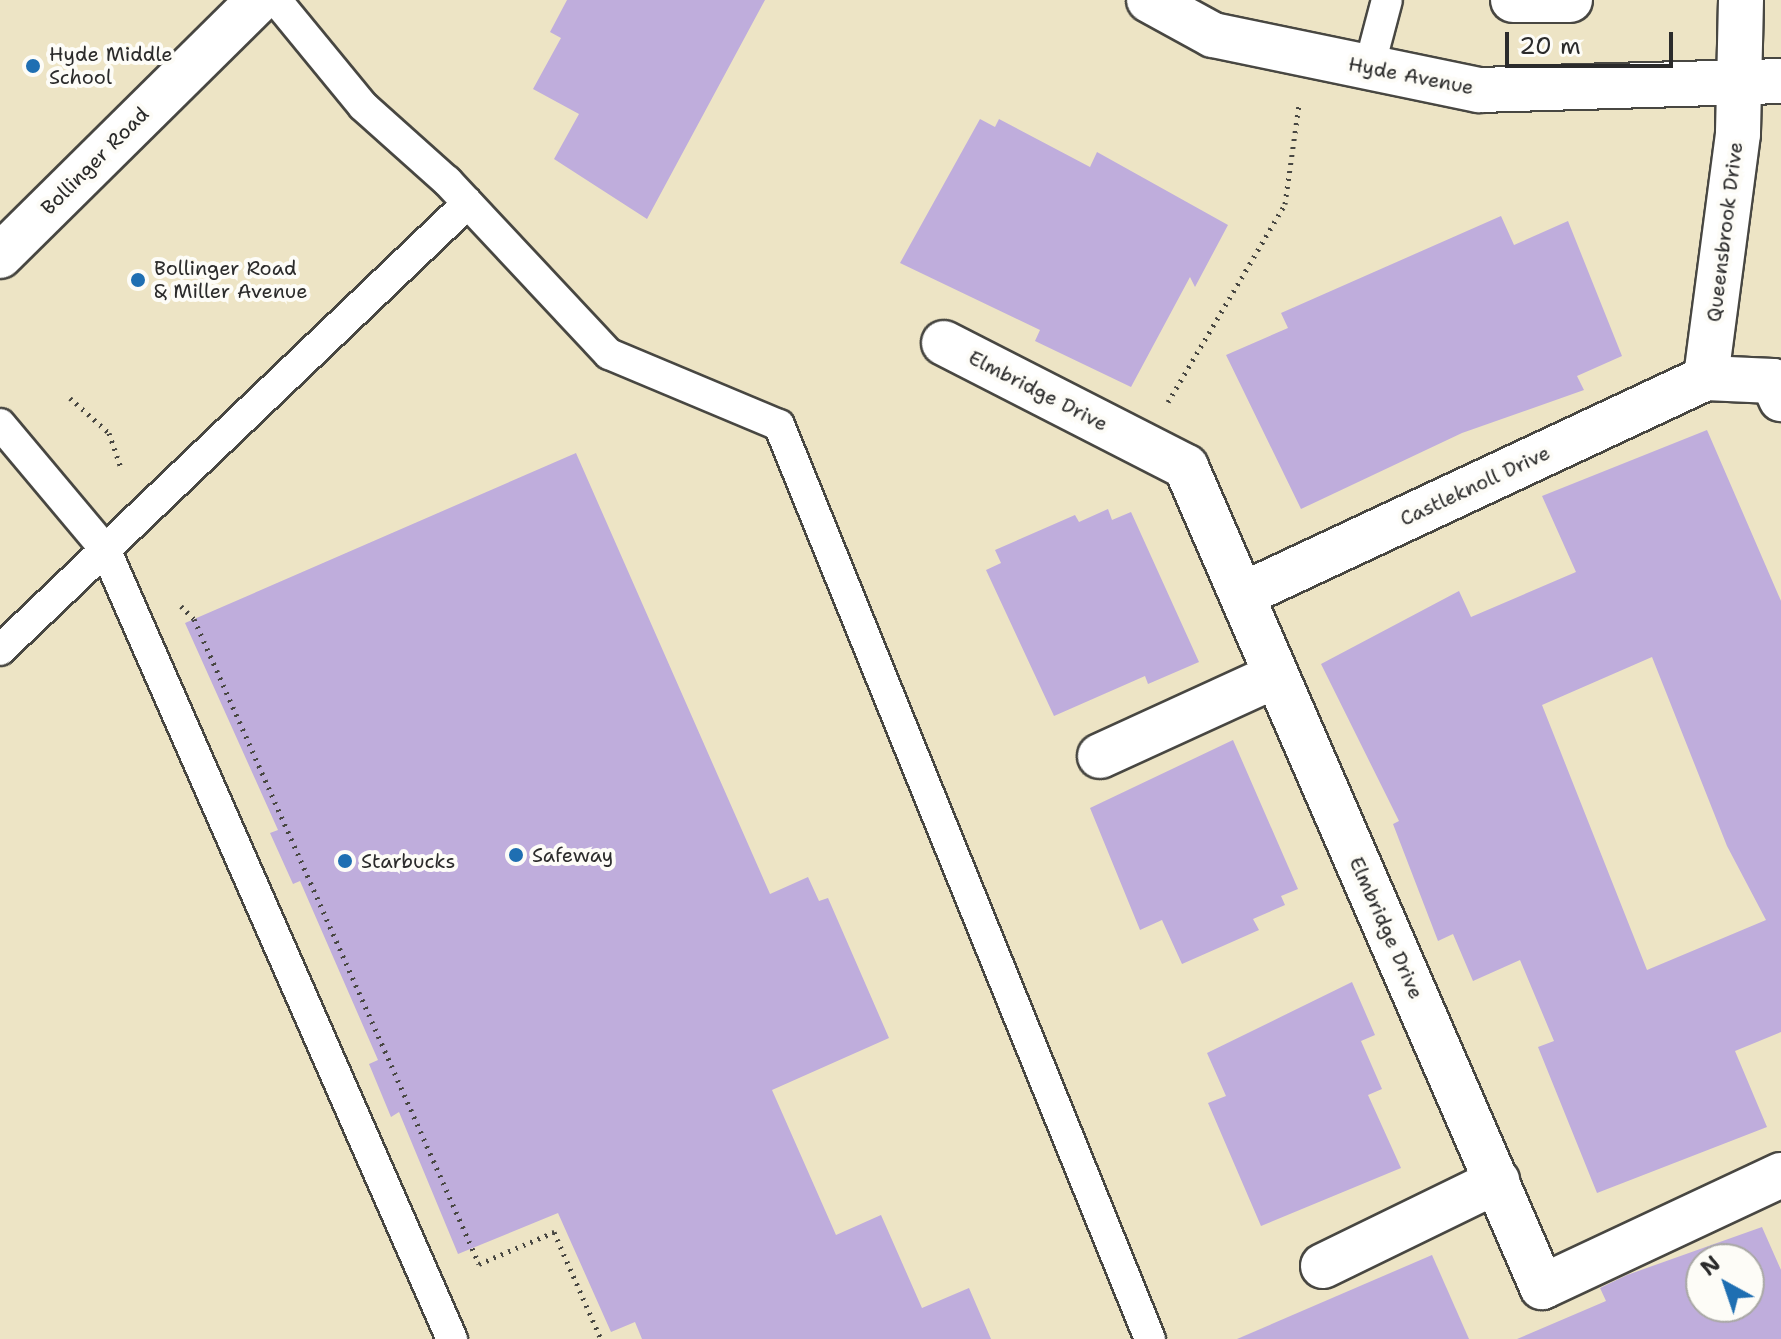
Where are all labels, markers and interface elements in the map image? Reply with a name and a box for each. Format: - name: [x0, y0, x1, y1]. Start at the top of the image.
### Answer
- scale bar: [1509, 16, 1677, 66]
- text: 20 m: [1519, 30, 1581, 62]
- place label: Hyde Middle School: [49, 42, 173, 89]
- street label: Hyde Avenue: [1346, 52, 1476, 100]
- marker: Hyde Middle School: [24, 57, 42, 75]
- street label: Bollinger Road: [36, 102, 154, 220]
- street label: Queensbrook Drive: [1702, 141, 1748, 323]
- place label: Bollinger Road & Miller Avenue: [154, 256, 308, 303]
- marker: Bollinger Road & Miller Avenue: [129, 271, 147, 289]
- street label: Elmbridge Drive: [964, 346, 1112, 436]
- street label: Castleknoll Drive: [1396, 441, 1554, 531]
- place label: Safeway: [532, 843, 613, 867]
- marker: Safeway: [507, 846, 525, 864]
- place label: Starbucks: [361, 849, 455, 873]
- marker: Starbucks: [336, 852, 354, 870]
- street label: Elmbridge Drive: [1344, 853, 1428, 1003]
- north arrow: [1685, 1243, 1765, 1323]
- text: N: [1695, 1249, 1727, 1282]

